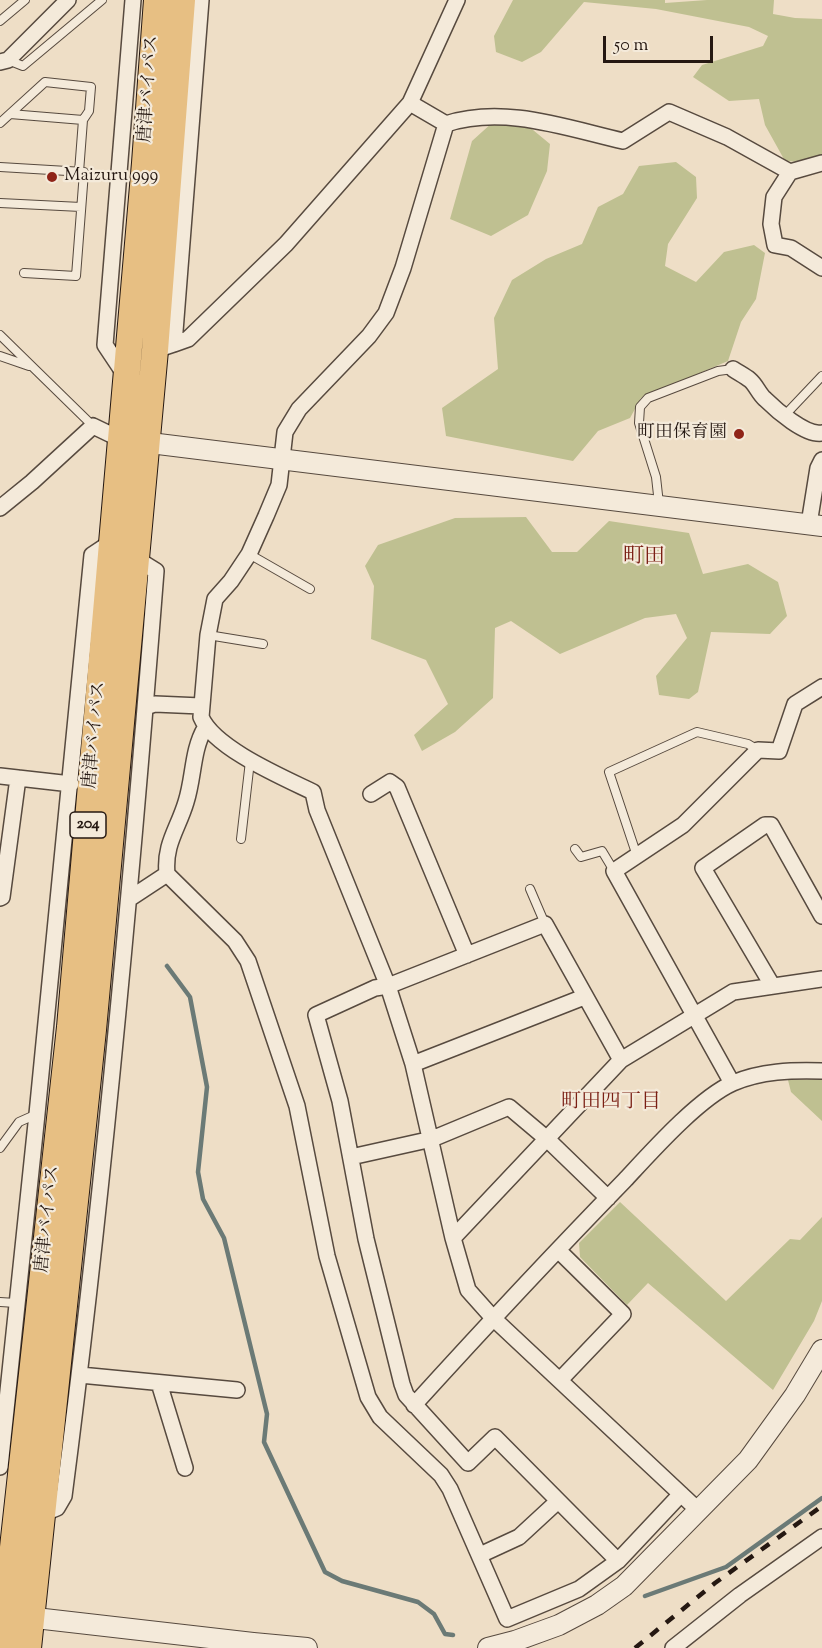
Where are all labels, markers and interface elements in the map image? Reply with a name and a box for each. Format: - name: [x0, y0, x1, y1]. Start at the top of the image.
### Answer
- scale bar: [606, 24, 716, 62]
- text: 50 m: [614, 33, 648, 59]
- street label: 唐津バイパス: [135, 34, 165, 144]
- place label: Maizuru 999: [64, 166, 158, 188]
- marker: Maizuru 999: [45, 170, 59, 184]
- place label: 町田保育園: [637, 423, 727, 445]
- marker: 町田保育園: [732, 427, 746, 441]
- district label: 町田: [623, 545, 665, 571]
- street label: 唐津バイパス: [81, 680, 111, 790]
- road number: 204: [70, 812, 106, 838]
- district label: 町田四丁目: [561, 1092, 661, 1116]
- street label: 唐津バイパス: [33, 1164, 65, 1274]

